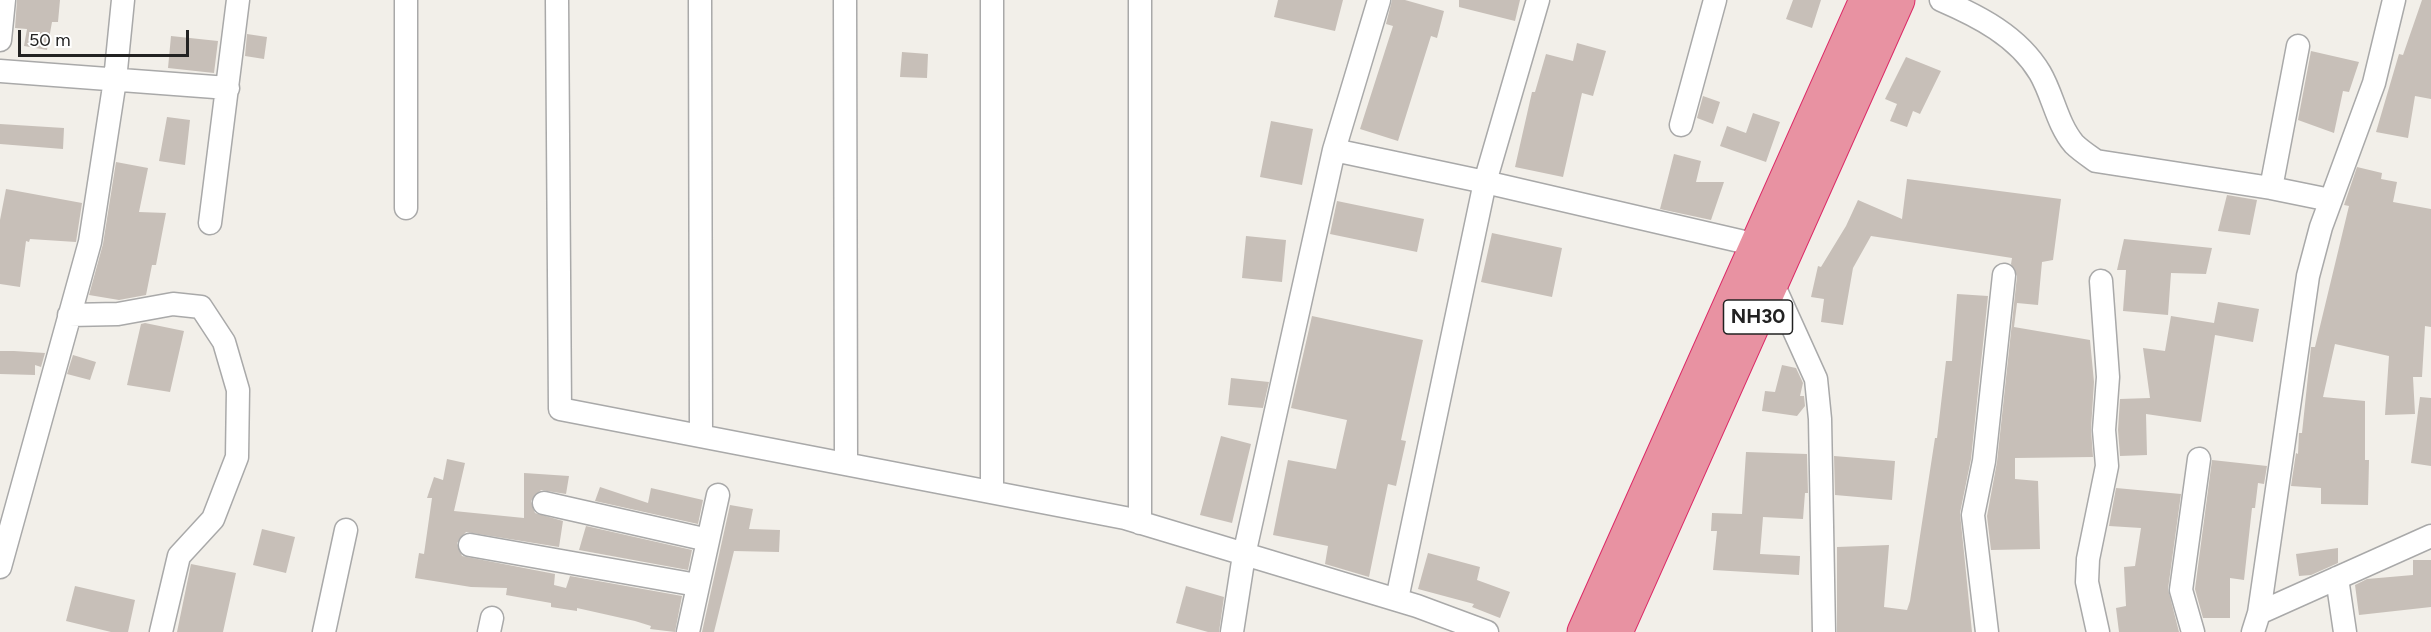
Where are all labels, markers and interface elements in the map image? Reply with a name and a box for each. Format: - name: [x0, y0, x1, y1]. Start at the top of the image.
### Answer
- scale bar: [21, 18, 192, 56]
- text: 50 m: [29, 29, 71, 51]
- road number: NH30: [1724, 300, 1792, 334]

